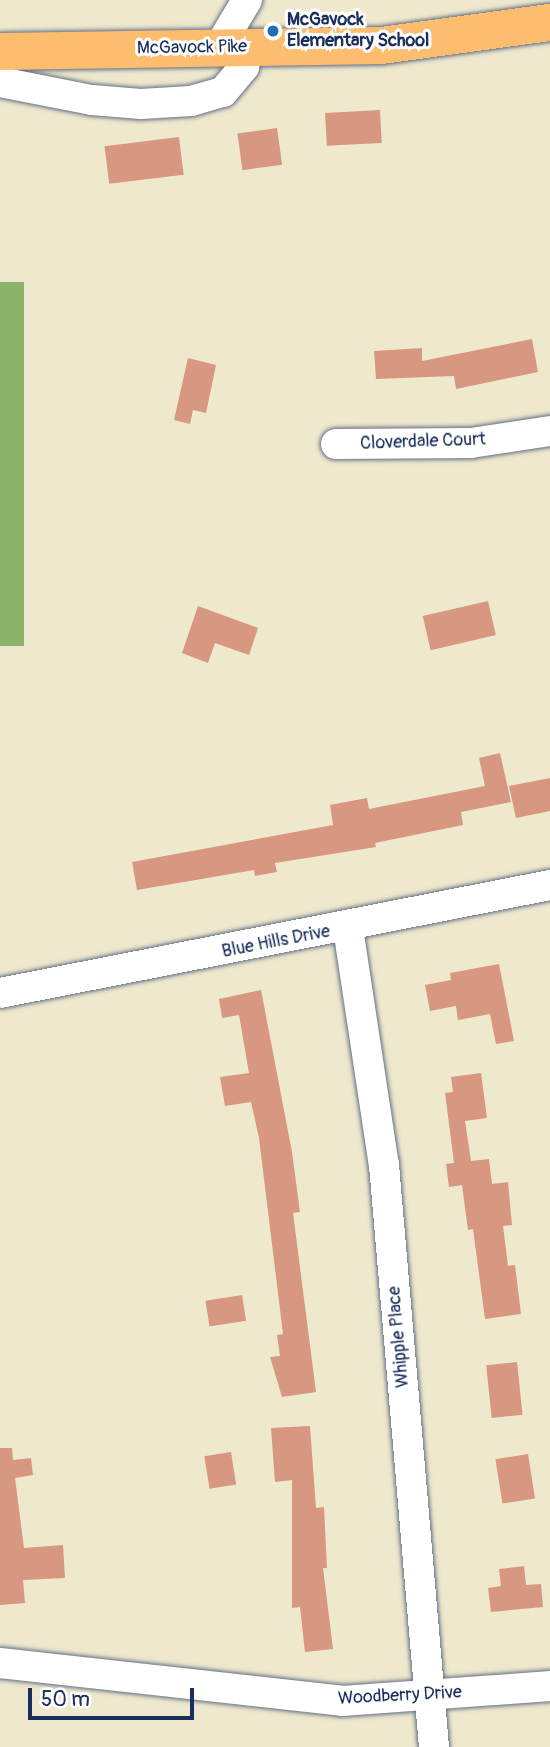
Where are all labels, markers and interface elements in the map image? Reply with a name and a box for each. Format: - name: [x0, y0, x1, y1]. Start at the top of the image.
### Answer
- place label: McGavock Elementary School: [287, 10, 429, 52]
- marker: McGavock Elementary School: [265, 23, 281, 39]
- street label: McGavock Pike: [137, 36, 247, 60]
- street label: Cloverdale Court: [360, 429, 486, 455]
- street label: Blue Hills Drive: [220, 921, 332, 963]
- street label: Whipple Place: [384, 1285, 414, 1389]
- scale bar: [32, 1674, 198, 1718]
- street label: Woodberry Drive: [337, 1682, 463, 1710]
- text: 50 m: [41, 1686, 90, 1713]

